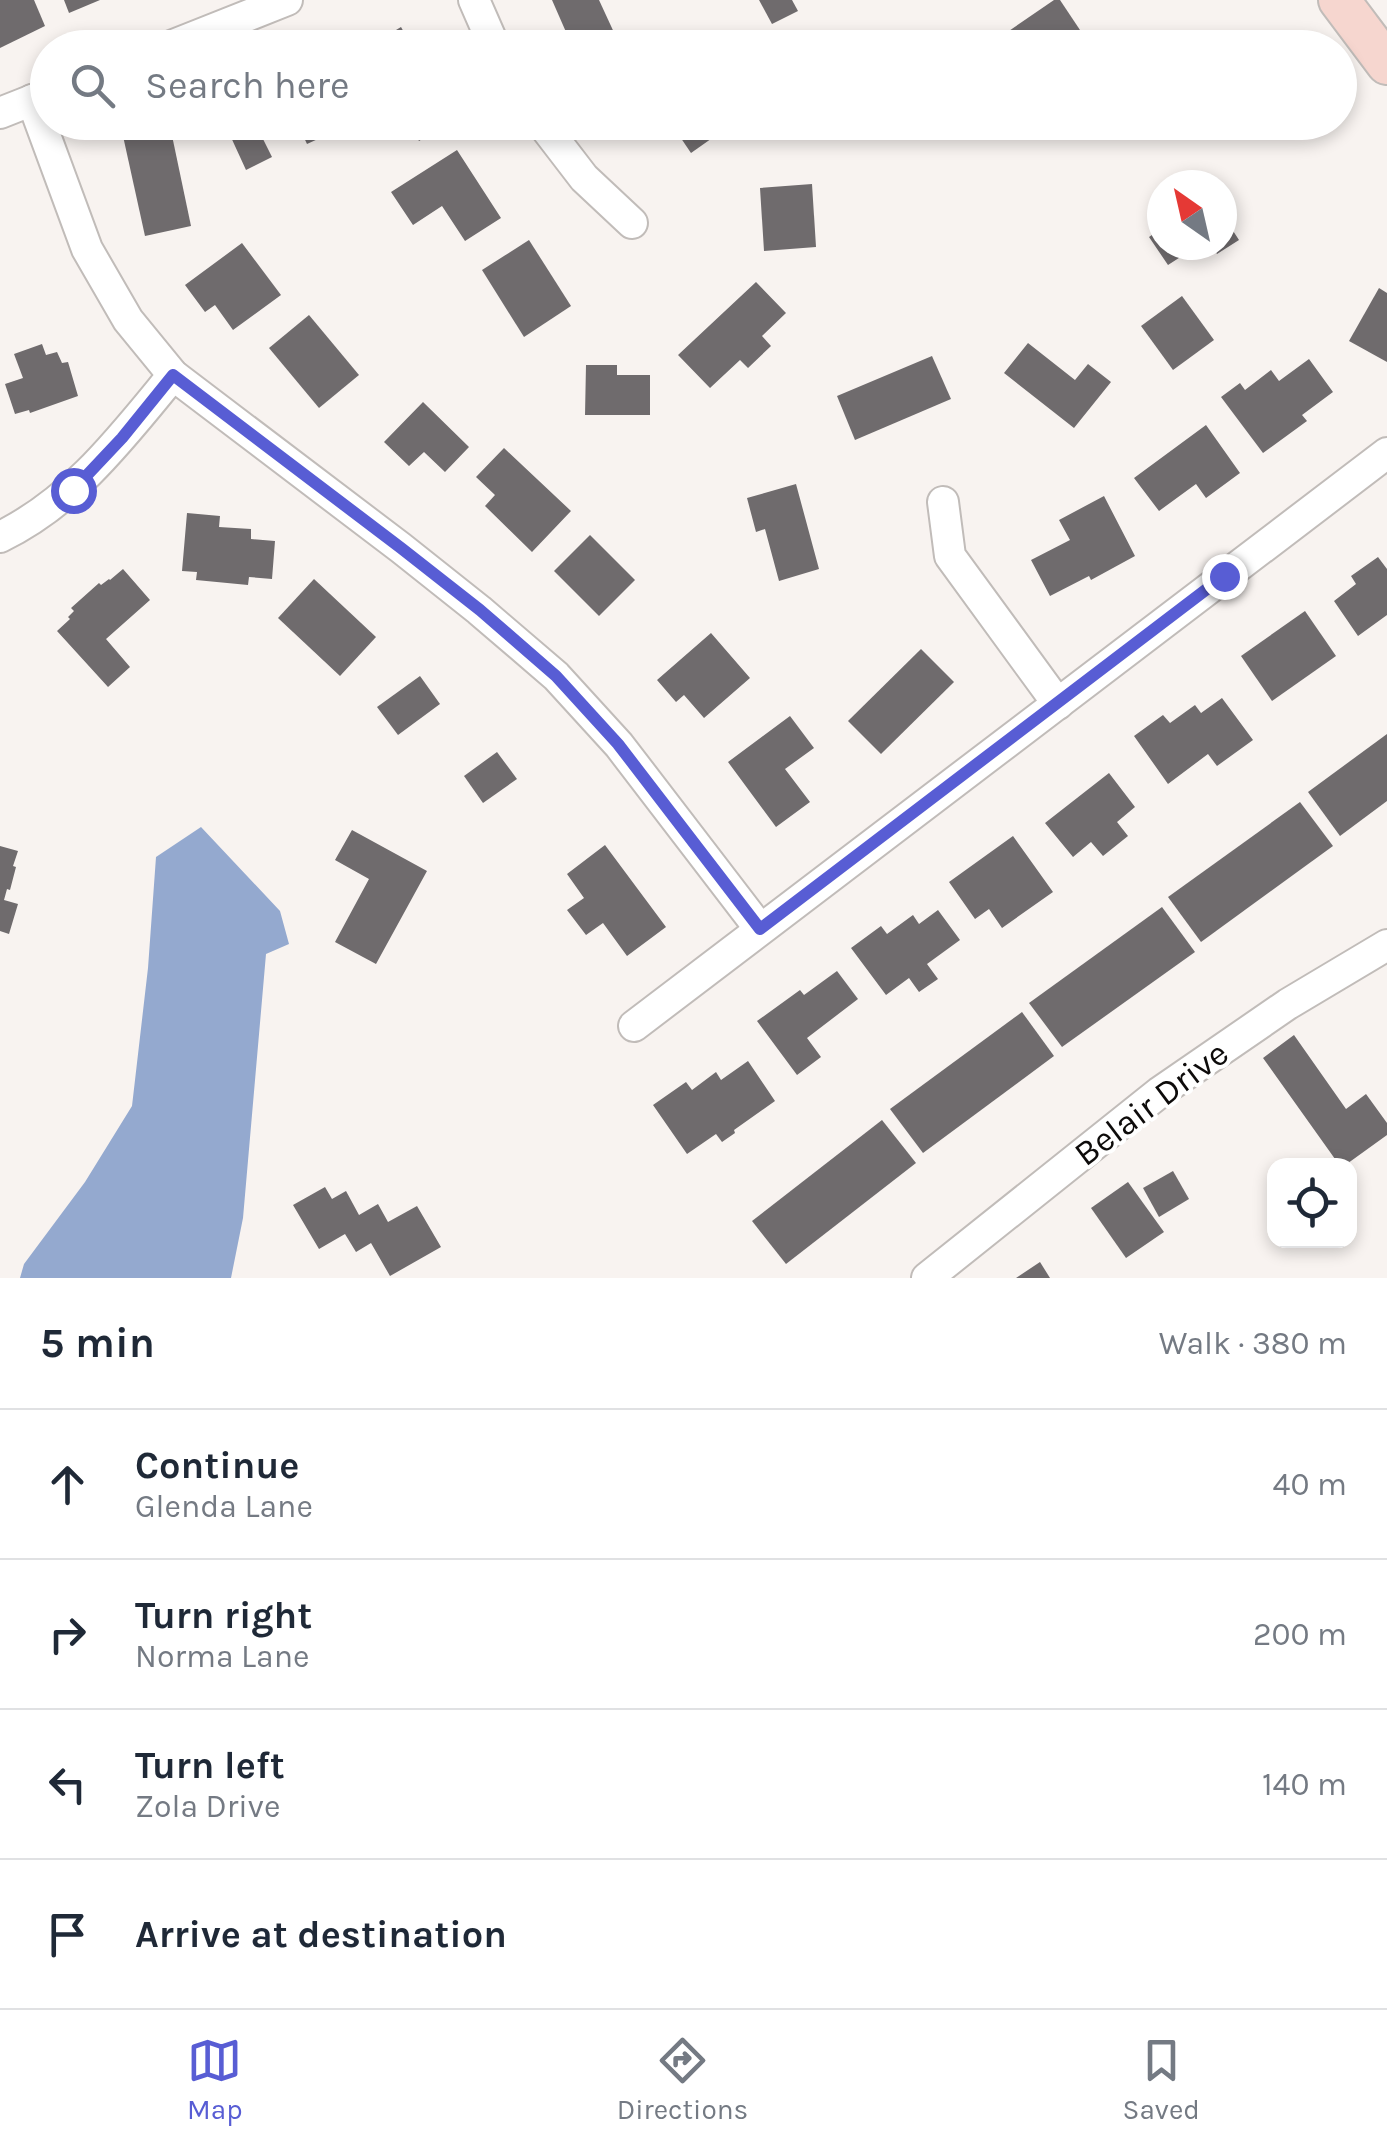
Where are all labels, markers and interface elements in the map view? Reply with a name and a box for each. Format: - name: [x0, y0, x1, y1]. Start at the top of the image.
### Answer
- search box: [30, 30, 1357, 140]
- icon: search: [65, 58, 120, 113]
- text: Search here: [145, 63, 349, 108]
- north arrow: [1147, 170, 1237, 260]
- route start: [51, 468, 97, 514]
- route end: [1202, 554, 1248, 600]
- street label: Belair Drive: [1066, 1032, 1236, 1175]
- map controls: [1267, 1158, 1357, 1248]
- button: locate: [1267, 1158, 1357, 1248]
- text: 5 min: [40, 1318, 155, 1368]
- text: Walk · 380 m: [1159, 1325, 1347, 1362]
- text: Continue: [135, 1443, 299, 1488]
- icon: ahead: [40, 1457, 95, 1512]
- text: 40 m: [1273, 1466, 1347, 1503]
- text: Glenda Lane: [135, 1488, 313, 1525]
- text: Turn right: [135, 1593, 312, 1638]
- icon: right: [40, 1607, 95, 1662]
- text: 200 m: [1253, 1616, 1347, 1653]
- text: Norma Lane: [135, 1638, 309, 1675]
- text: Turn left: [135, 1743, 285, 1788]
- icon: left: [40, 1757, 95, 1812]
- text: 140 m: [1262, 1766, 1347, 1803]
- text: Zola Drive: [135, 1788, 280, 1825]
- icon: arrive: [40, 1907, 95, 1962]
- text: Arrive at destination: [135, 1912, 507, 1957]
- tab: Map: [187, 2033, 243, 2126]
- tab: Directions: [617, 2033, 748, 2126]
- tab: Saved: [1122, 2033, 1200, 2126]

